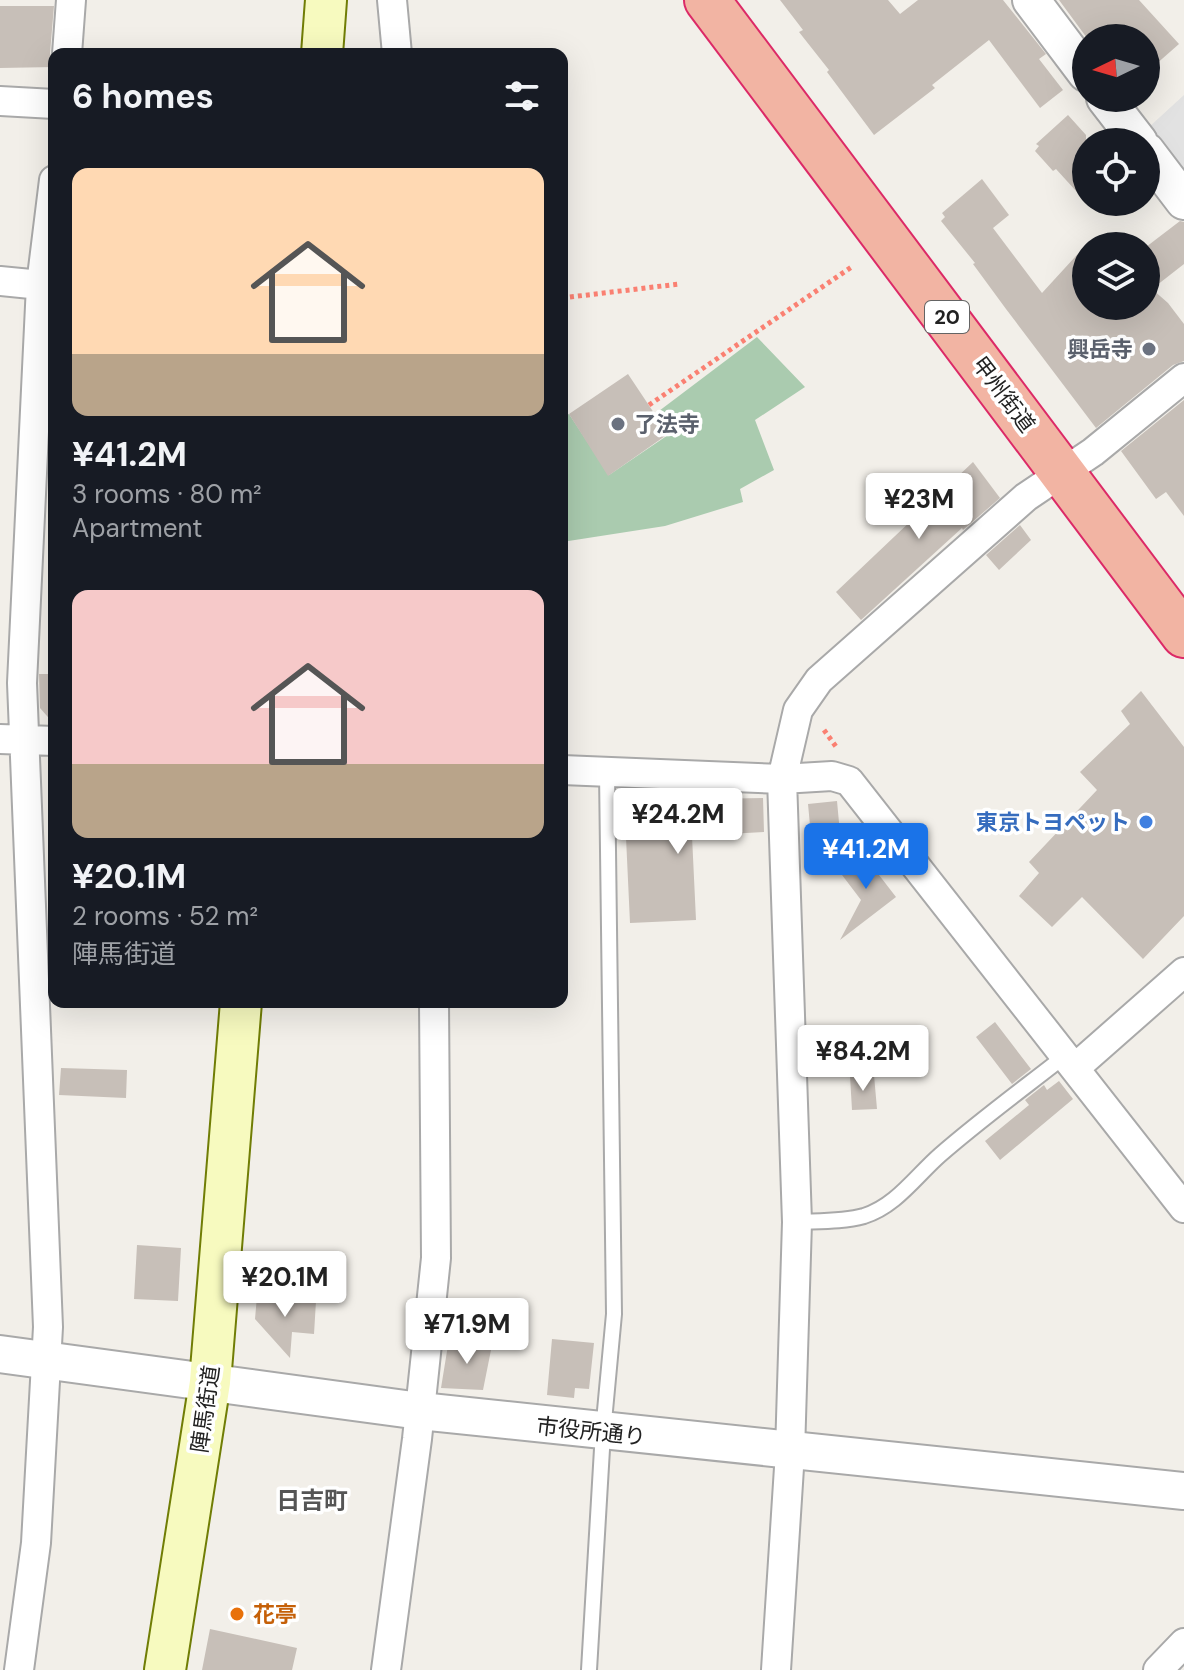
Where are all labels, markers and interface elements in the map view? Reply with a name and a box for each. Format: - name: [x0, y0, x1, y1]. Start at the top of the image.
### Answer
- north arrow: [1072, 24, 1160, 112]
- map controls: [1072, 24, 1160, 320]
- text: 6 homes: [72, 74, 214, 119]
- icon: filters: [500, 74, 544, 118]
- button: locate: [1072, 128, 1160, 216]
- icon: home: [236, 220, 380, 364]
- button: layers: [1072, 232, 1160, 320]
- road number: 20: [925, 301, 969, 333]
- place label: 興岳寺: [1067, 335, 1133, 364]
- marker: 興岳寺: [1140, 340, 1158, 358]
- street label: 甲州街道: [966, 350, 1042, 438]
- place label: 了法寺: [634, 410, 700, 439]
- marker: 了法寺: [609, 415, 627, 433]
- text: ¥41.2M: [72, 432, 187, 477]
- pin: ¥23M: [872, 473, 966, 541]
- text: 3 rooms · 80 m²: [72, 477, 262, 511]
- text: ¥23M: [884, 482, 954, 516]
- text: Apartment: [72, 511, 203, 545]
- icon: home: [236, 642, 380, 786]
- pin: ¥24.2M: [613, 788, 743, 856]
- text: ¥24.2M: [631, 797, 725, 831]
- place label: 東京トヨペット: [976, 808, 1130, 837]
- marker: 東京トヨペット: [1137, 813, 1155, 831]
- pin: ¥41.2M: [801, 823, 931, 891]
- text: ¥41.2M: [822, 832, 910, 866]
- text: ¥20.1M: [72, 854, 186, 899]
- text: 2 rooms · 52 m²: [72, 899, 258, 933]
- text: 陣馬街道: [72, 937, 176, 971]
- pin: ¥84.2M: [798, 1025, 928, 1093]
- text: ¥84.2M: [816, 1034, 910, 1068]
- pin: ¥20.1M: [220, 1251, 350, 1319]
- text: ¥20.1M: [241, 1260, 329, 1294]
- pin: ¥71.9M: [402, 1298, 532, 1366]
- text: ¥71.9M: [424, 1307, 510, 1341]
- street label: 陣馬街道: [185, 1363, 226, 1455]
- street label: 市役所通り: [535, 1411, 647, 1452]
- district label: 日吉町: [276, 1485, 348, 1516]
- place label: 花亭: [253, 1600, 297, 1629]
- marker: 花亭: [228, 1605, 246, 1623]

